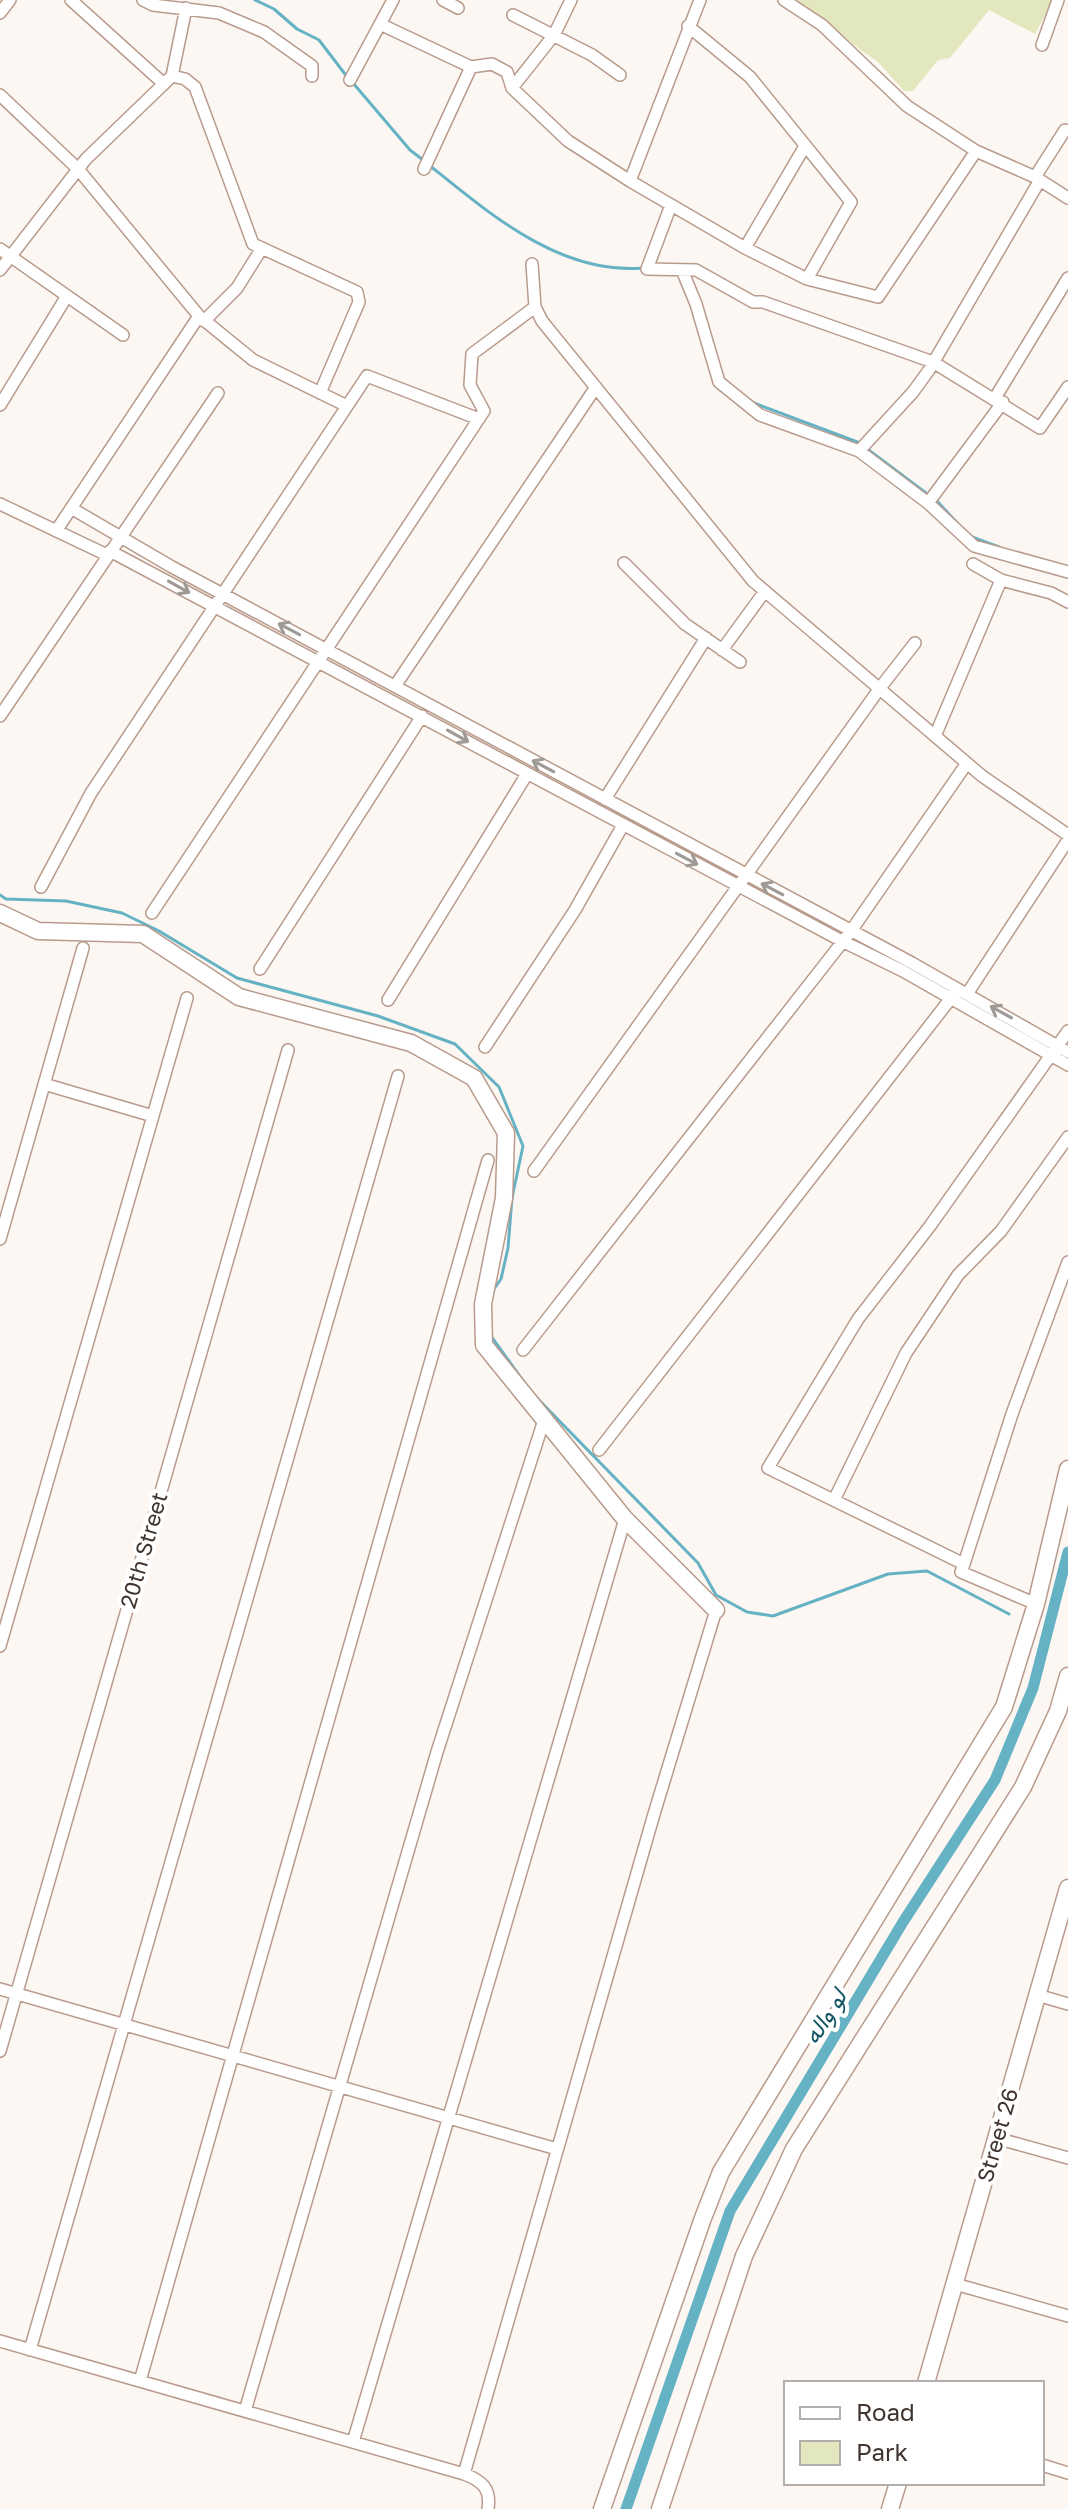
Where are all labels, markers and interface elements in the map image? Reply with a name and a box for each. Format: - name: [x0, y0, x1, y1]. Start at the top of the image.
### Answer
- one-way arrow: [167, 579, 190, 595]
- one-way arrow: [278, 621, 302, 637]
- one-way arrow: [445, 729, 469, 744]
- one-way arrow: [532, 757, 555, 773]
- one-way arrow: [674, 851, 698, 867]
- one-way arrow: [761, 880, 784, 896]
- one-way arrow: [990, 1004, 1013, 1020]
- street label: 20th Street: [114, 1489, 172, 1611]
- water label: لو واله: [796, 1981, 855, 2050]
- street label: Street 26: [971, 2085, 1023, 2185]
- legend: [784, 2381, 1044, 2485]
- text: Road: [856, 2397, 915, 2426]
- text: Park: [856, 2437, 908, 2466]

